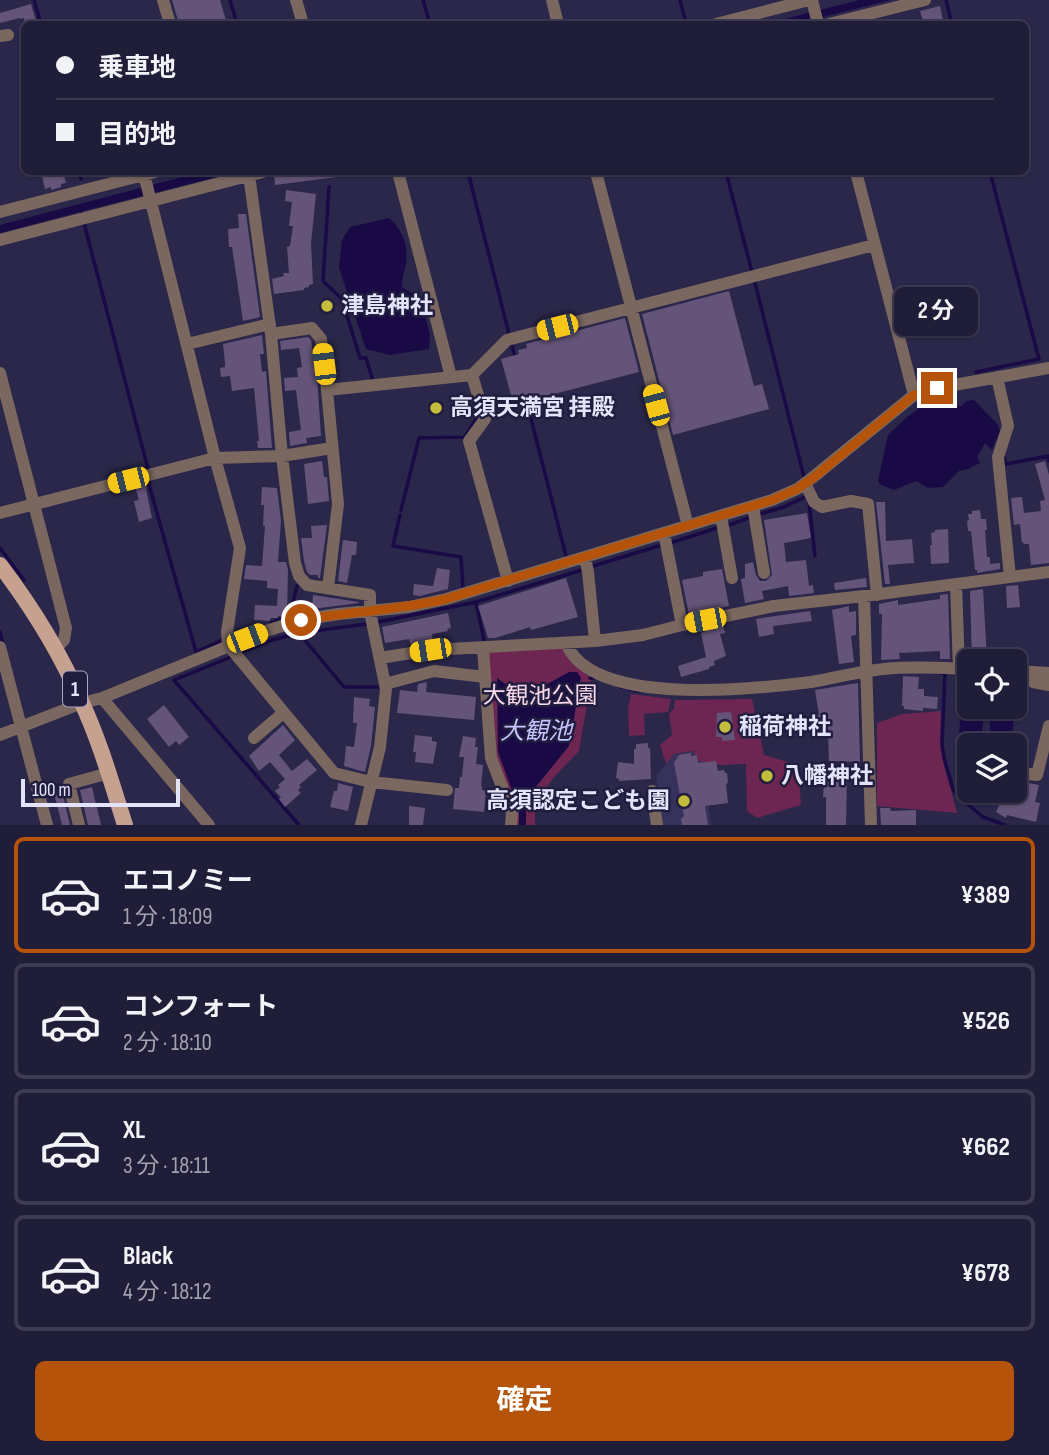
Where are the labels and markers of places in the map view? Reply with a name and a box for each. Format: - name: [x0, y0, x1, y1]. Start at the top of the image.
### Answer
- place label: 津島神社: [341, 292, 433, 320]
- marker: 津島神社: [319, 298, 335, 314]
- place label: 高須天満宮 拝殿: [450, 394, 615, 422]
- marker: 高須天満宮 拝殿: [428, 400, 444, 416]
- place label: 稲荷神社: [739, 713, 831, 741]
- marker: 稲荷神社: [717, 719, 733, 735]
- place label: 八幡神社: [781, 762, 873, 790]
- marker: 八幡神社: [759, 768, 775, 784]
- place label: 高須認定こども園: [486, 787, 670, 815]
- marker: 高須認定こども園: [676, 793, 692, 809]

